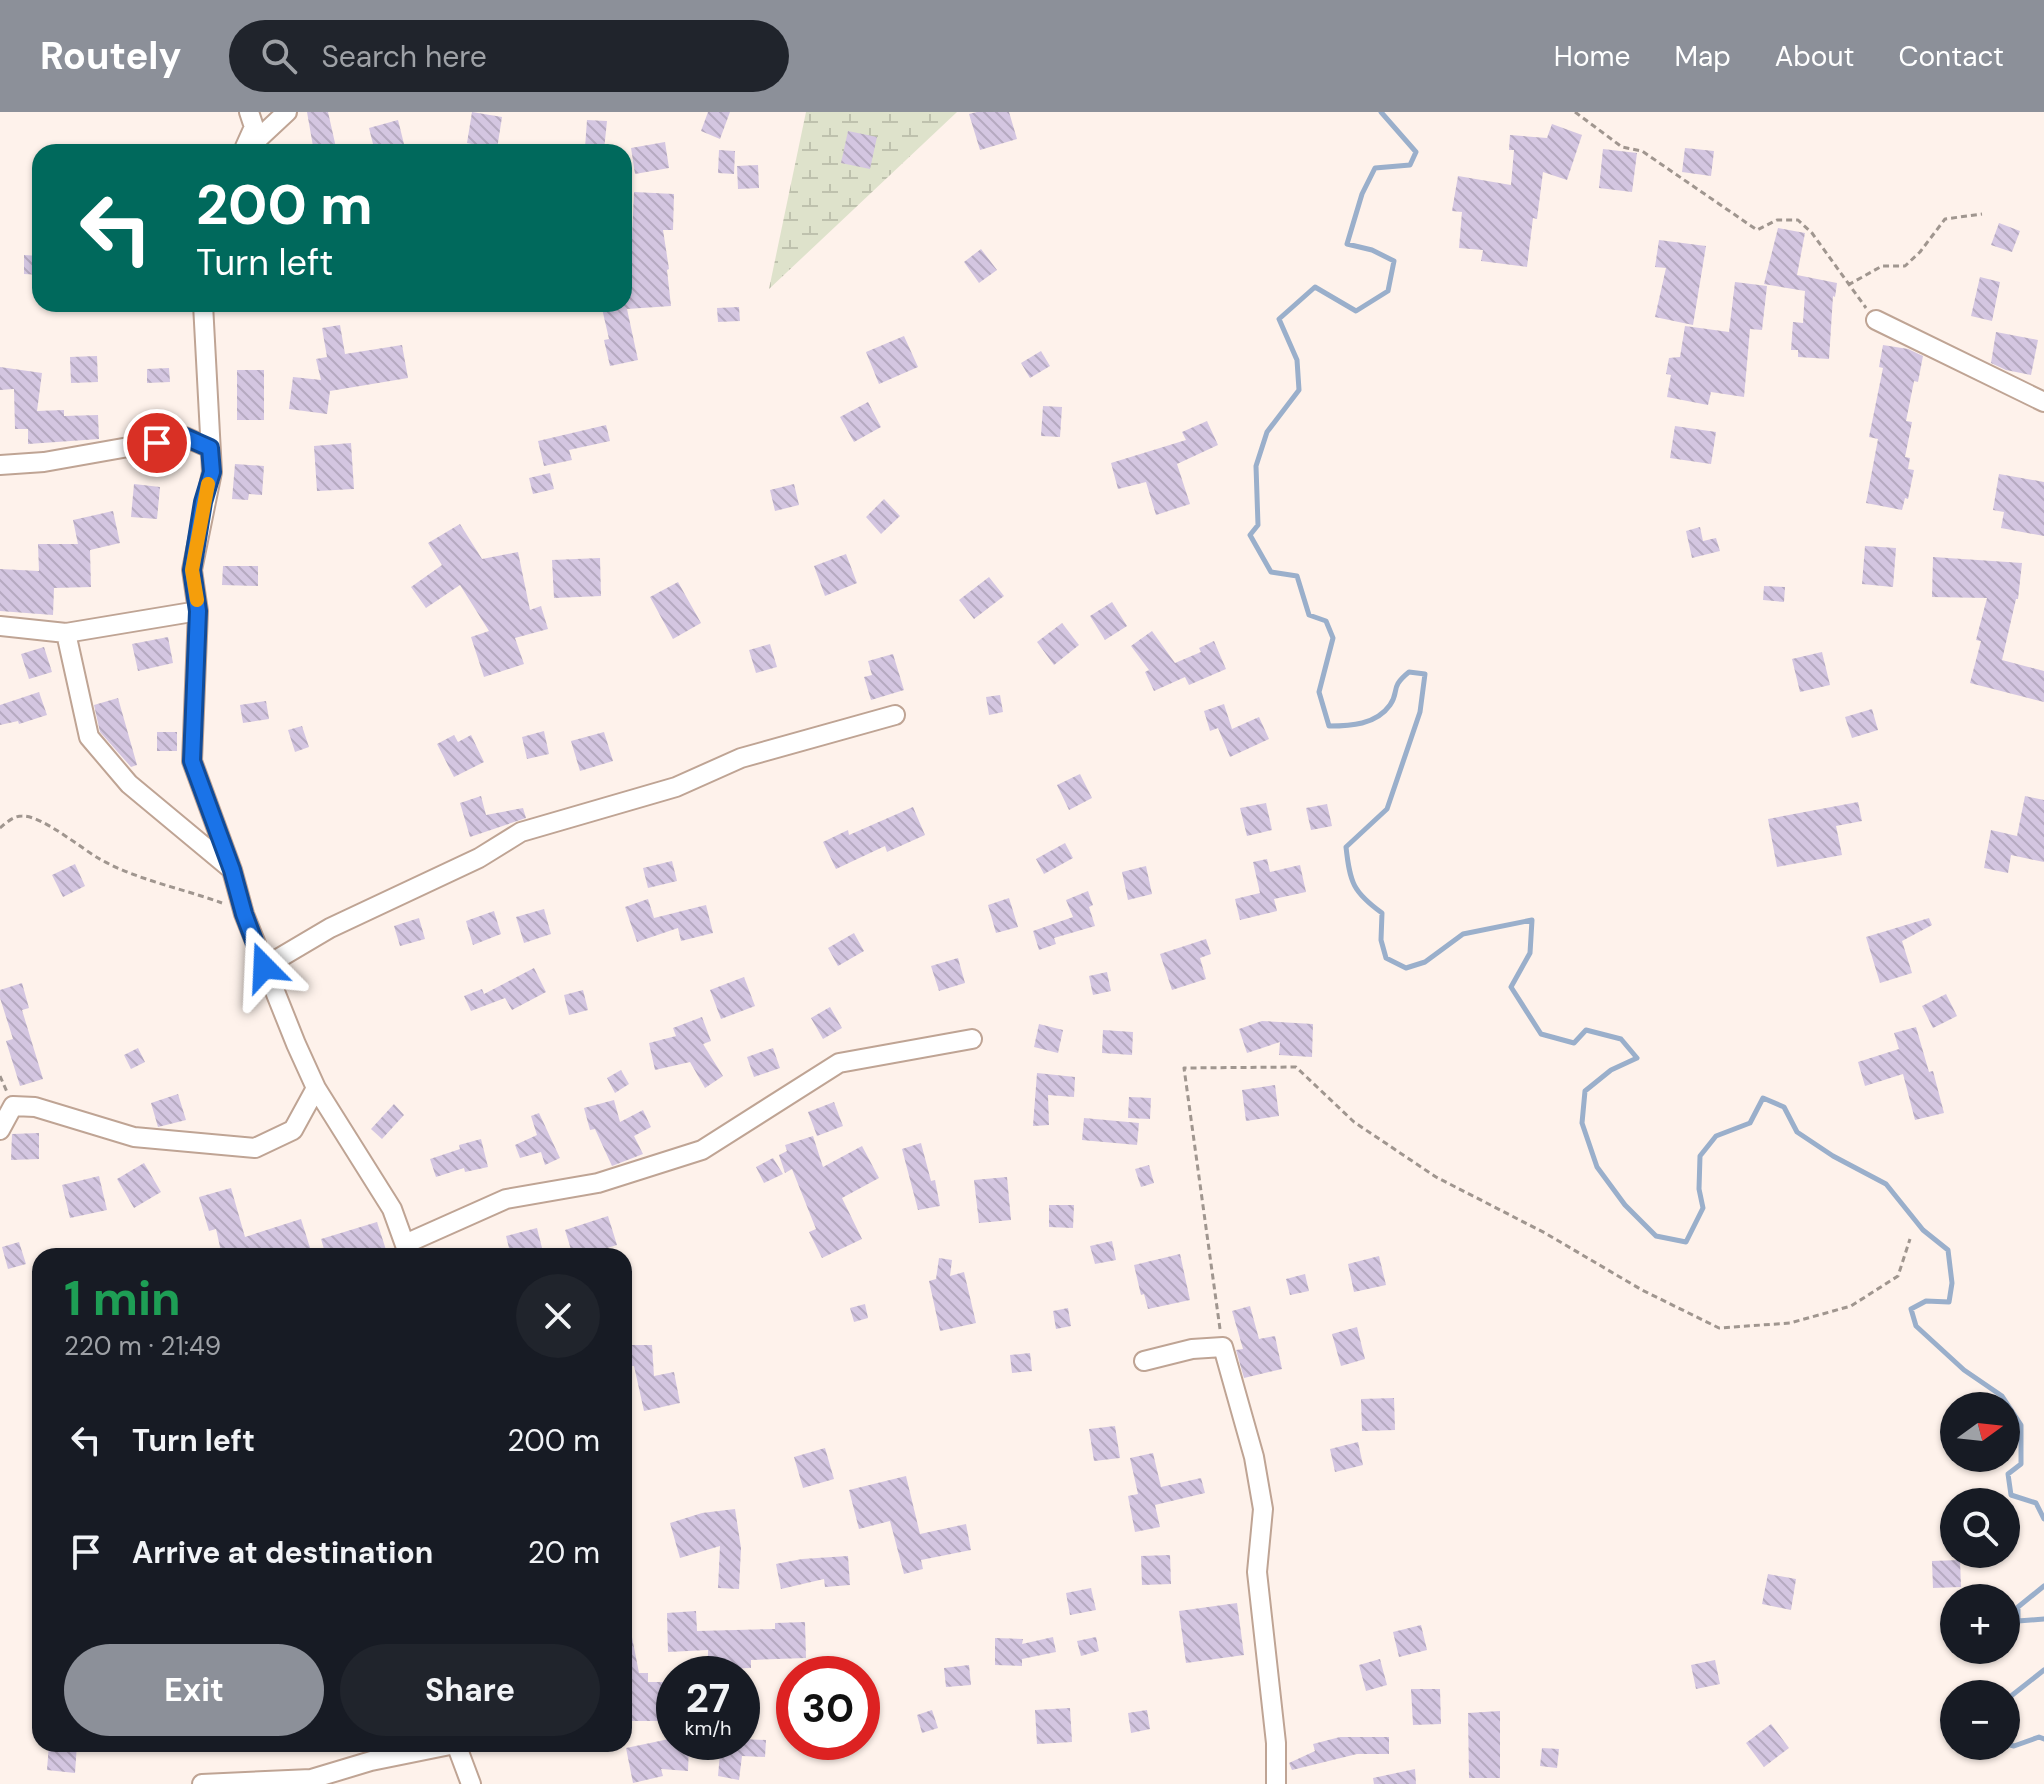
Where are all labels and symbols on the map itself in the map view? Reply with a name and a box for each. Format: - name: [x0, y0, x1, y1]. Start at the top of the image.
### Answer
- pin: [123, 409, 191, 477]
- position arrow: [222, 925, 306, 1009]
- north arrow: [1940, 1392, 2020, 1472]
- speed limit sign: 30: [776, 1656, 880, 1760]

